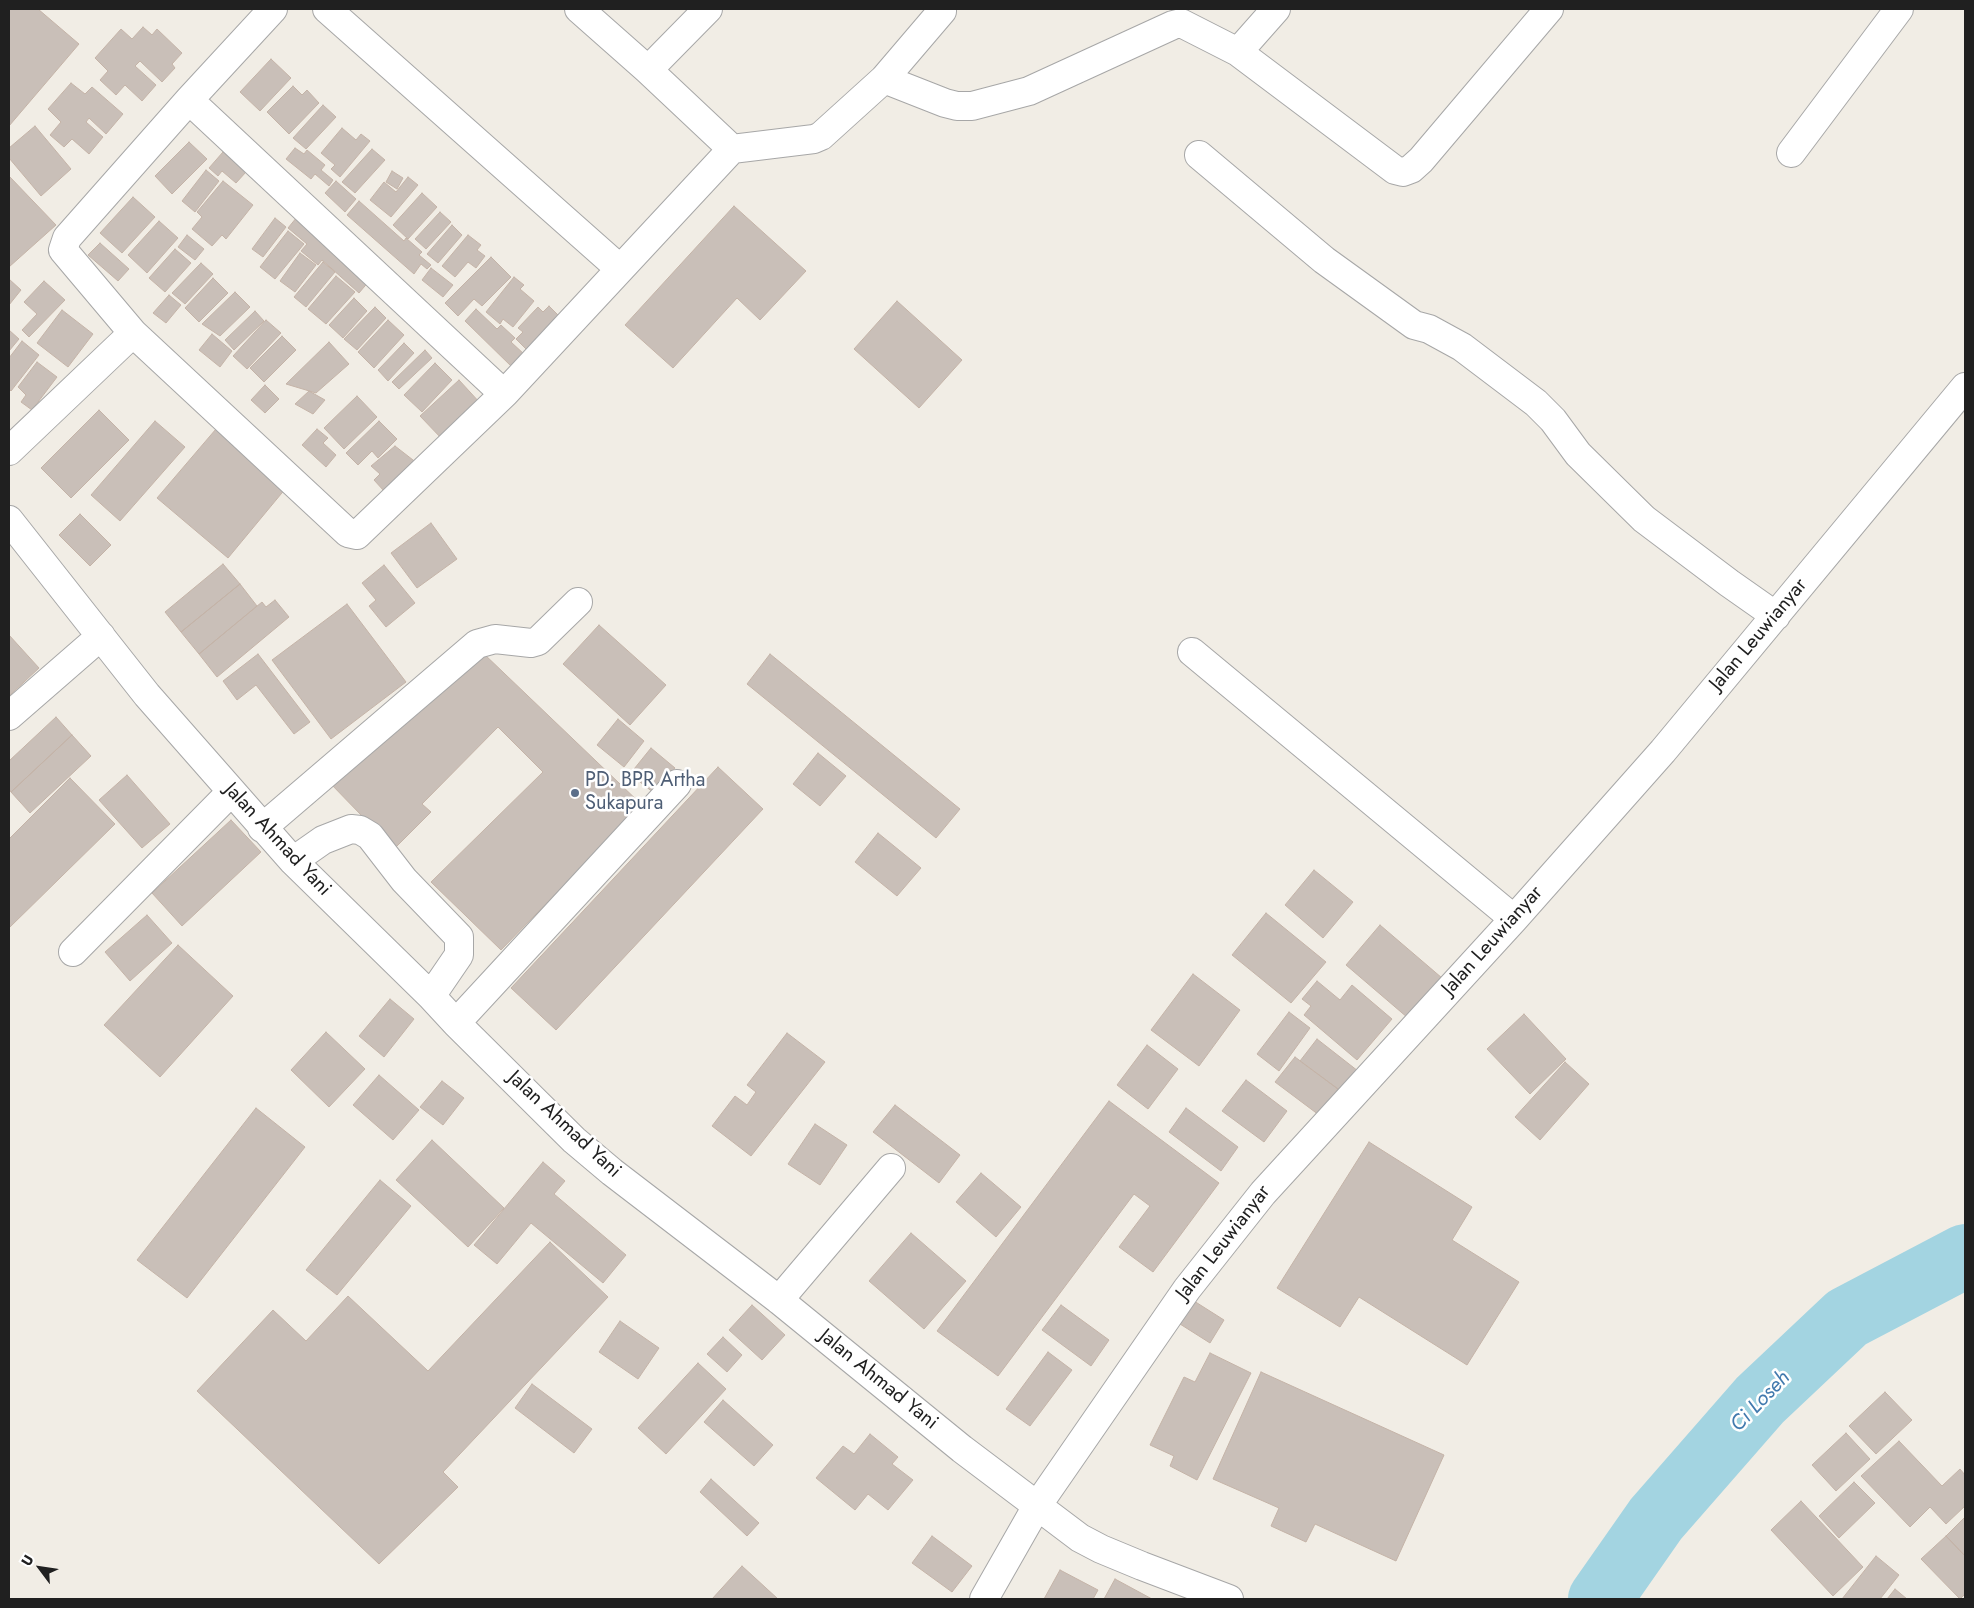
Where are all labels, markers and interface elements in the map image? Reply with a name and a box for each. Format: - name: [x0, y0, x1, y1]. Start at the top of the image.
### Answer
- street label: Jalan Leuwianyar: [1705, 574, 1813, 696]
- place label: PD. BPR Artha Sukapura: [585, 769, 705, 816]
- street label: Jalan Ahmad Yani: [218, 778, 336, 902]
- marker: PD. BPR Artha Sukapura: [569, 787, 581, 799]
- street label: Jalan Leuwianyar: [1438, 881, 1548, 1001]
- street label: Jalan Ahmad Yani: [502, 1066, 626, 1184]
- street label: Jalan Leuwianyar: [1172, 1181, 1276, 1305]
- street label: Jalan Ahmad Yani: [814, 1325, 942, 1435]
- water label: Ci Loseh: [1726, 1366, 1796, 1438]
- north arrow: [15, 1543, 65, 1593]
- text: U: [16, 1551, 38, 1570]

